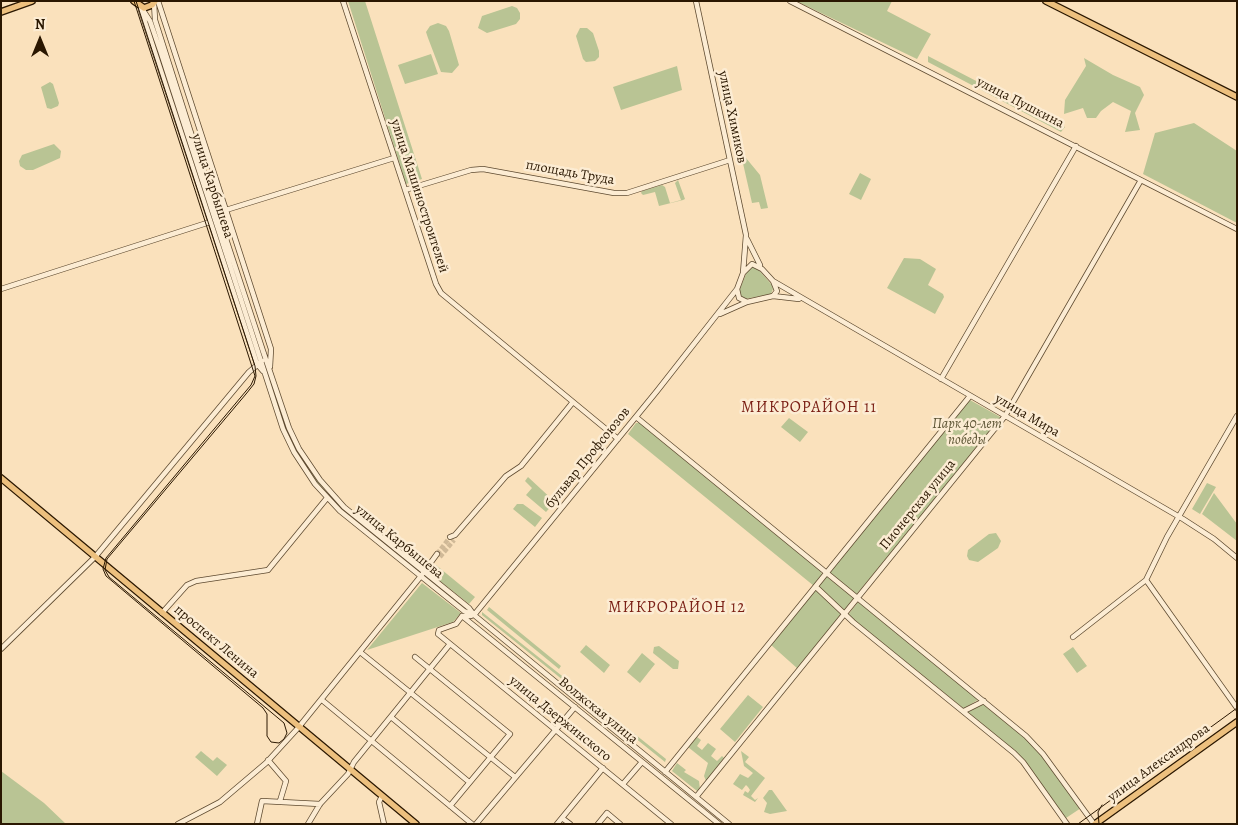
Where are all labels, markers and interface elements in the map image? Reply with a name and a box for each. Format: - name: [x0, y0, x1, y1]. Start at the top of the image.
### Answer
- north arrow: [15, 15, 65, 65]
- text: N: [35, 15, 45, 34]
- street label: улица Химиков: [714, 69, 750, 165]
- street label: улица Пушкина: [973, 74, 1067, 132]
- street label: улица Машиностроителей: [386, 117, 452, 275]
- street label: улица Карбышева: [187, 132, 237, 240]
- street label: площадь Труда: [524, 157, 616, 189]
- street label: улица Мира: [992, 391, 1062, 441]
- district label: МИКРОРАЙОН 11: [739, 398, 879, 418]
- street label: бульвар Профсоюзов: [542, 404, 634, 512]
- park label: Парк 40-лет победы: [932, 417, 1002, 450]
- street label: Пионерская улица: [876, 456, 960, 554]
- street label: улица Карбышева: [351, 501, 447, 583]
- district label: МИКРОРАЙОН 12: [606, 598, 748, 618]
- street label: проспект Ленина: [170, 602, 262, 682]
- street label: улица Дзержинского: [505, 673, 615, 765]
- street label: Волжская улица: [555, 674, 641, 748]
- street label: улица Александрова: [1105, 720, 1213, 806]

